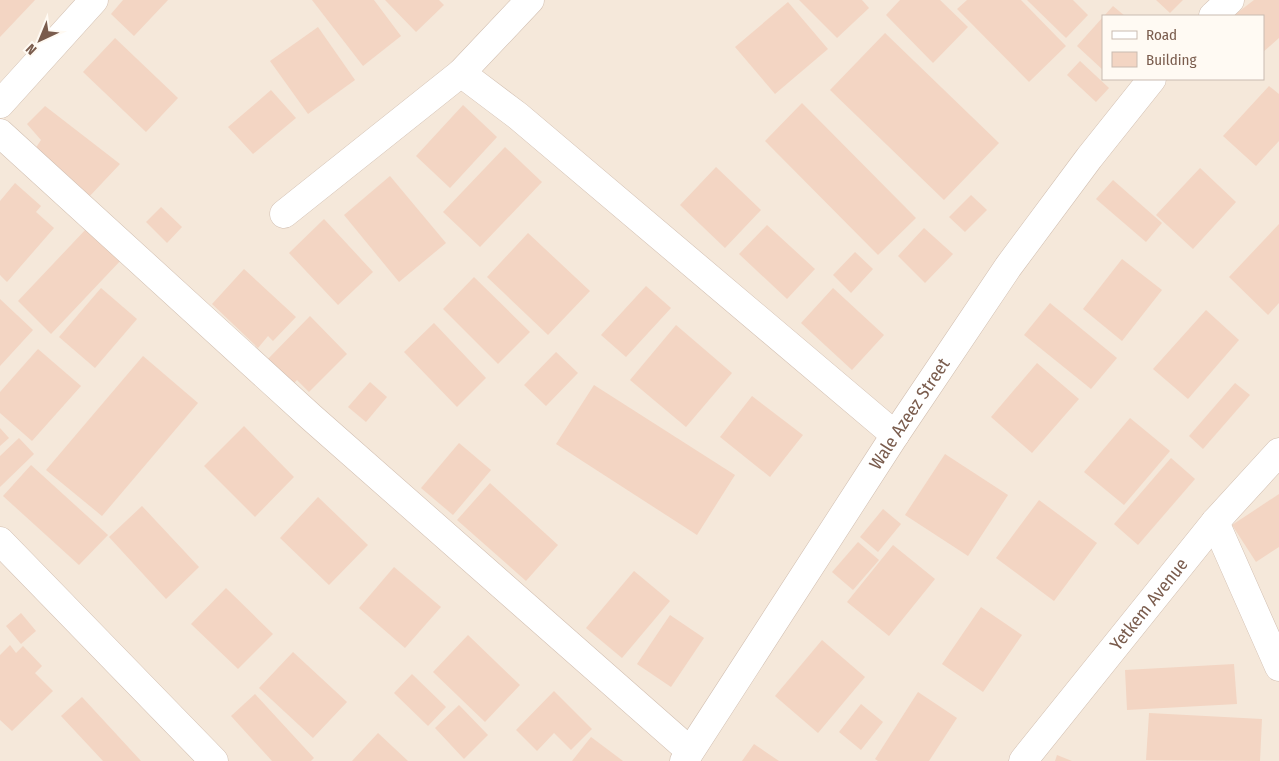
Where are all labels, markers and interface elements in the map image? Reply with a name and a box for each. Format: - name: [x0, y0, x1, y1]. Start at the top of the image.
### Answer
- north arrow: [15, 15, 65, 65]
- legend: [1102, 15, 1264, 80]
- text: Road: [1146, 26, 1177, 44]
- text: N: [22, 40, 40, 58]
- text: Building: [1146, 51, 1197, 69]
- street label: Wale Azeez Street: [865, 354, 955, 474]
- street label: Yetkem Avenue: [1105, 554, 1193, 655]

